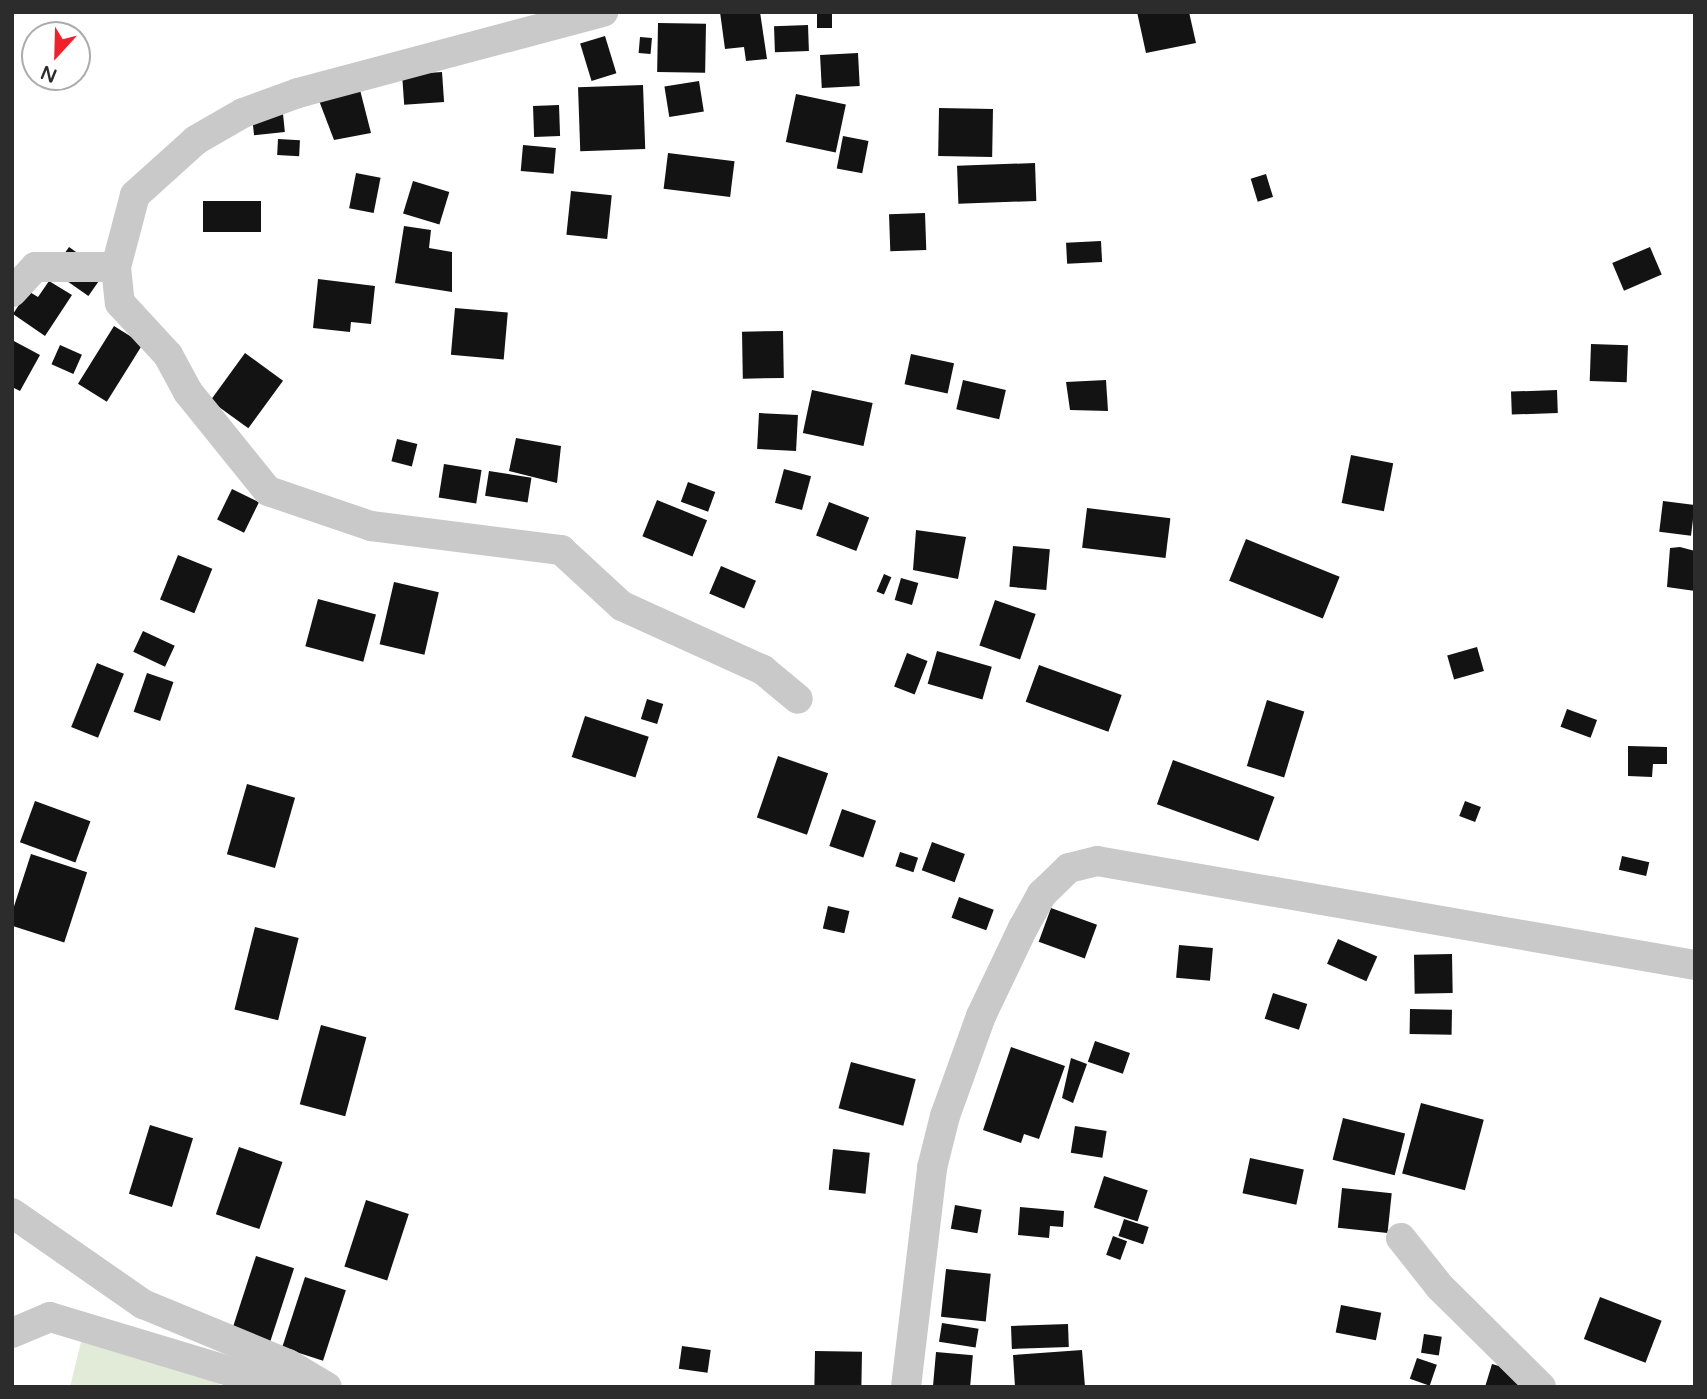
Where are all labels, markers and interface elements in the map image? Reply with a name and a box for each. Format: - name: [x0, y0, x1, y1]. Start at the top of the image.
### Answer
- north arrow: [21, 21, 91, 91]
- text: N: [38, 61, 60, 87]

